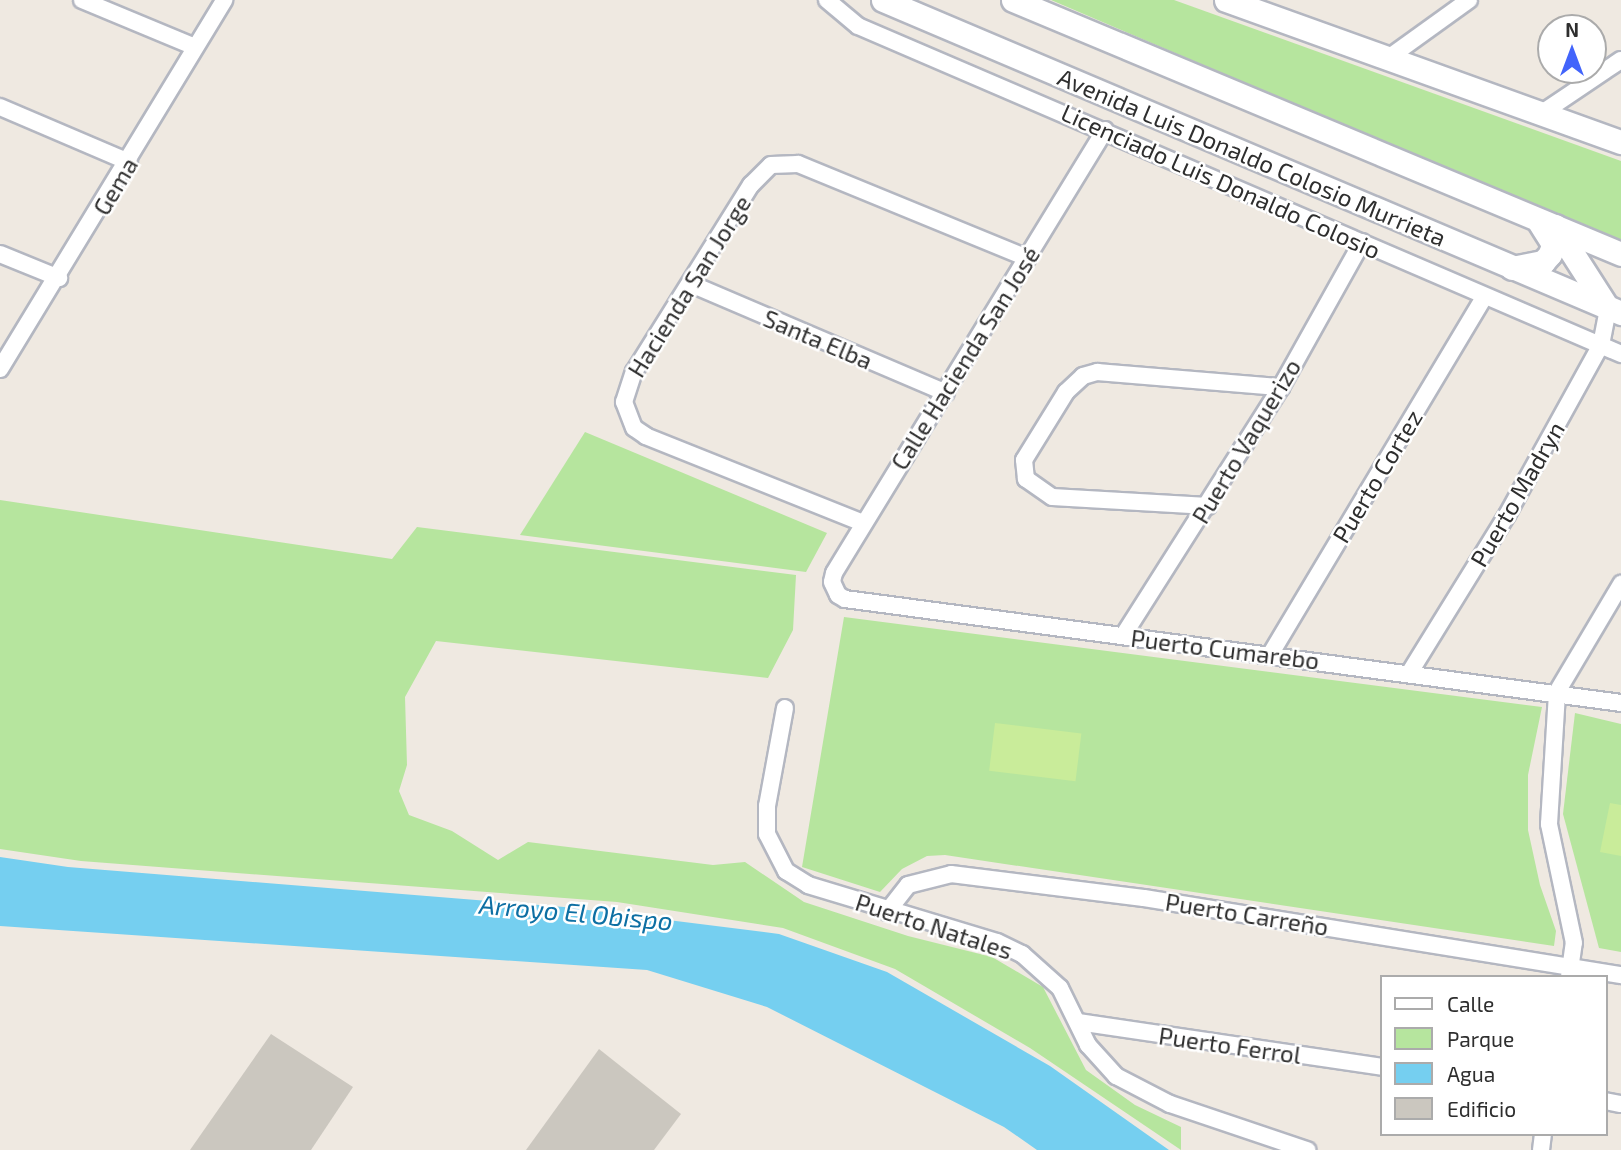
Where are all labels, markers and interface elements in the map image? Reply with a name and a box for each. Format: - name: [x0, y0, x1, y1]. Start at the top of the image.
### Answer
- north arrow: [1537, 14, 1607, 84]
- text: N: [1565, 18, 1579, 41]
- street label: Avenida Luis Donaldo Colosio Murrieta: [1054, 62, 1450, 252]
- street label: Licenciado Luis Donaldo Colosio: [1057, 97, 1385, 265]
- street label: Gema: [87, 152, 143, 220]
- street label: Hacienda San Jorge: [621, 190, 757, 382]
- street label: Calle Hacienda San José: [884, 241, 1046, 475]
- street label: Santa Elba: [759, 303, 877, 375]
- street label: Puerto Vaquerizo: [1185, 353, 1307, 529]
- street label: Puerto Cortez: [1326, 404, 1428, 548]
- street label: Puerto Madryn: [1464, 416, 1570, 572]
- street label: Puerto Cumarebo: [1129, 623, 1321, 675]
- street label: Puerto Natales: [852, 887, 1016, 965]
- street label: Puerto Carreño: [1163, 887, 1331, 941]
- water label: Arroyo El Obispo: [478, 888, 674, 936]
- legend: [1380, 975, 1607, 1136]
- text: Calle: [1447, 991, 1494, 1016]
- street label: Puerto Ferrol: [1157, 1021, 1303, 1069]
- text: Parque: [1447, 1026, 1514, 1051]
- text: Agua: [1447, 1061, 1495, 1086]
- text: Edificio: [1447, 1096, 1516, 1121]

